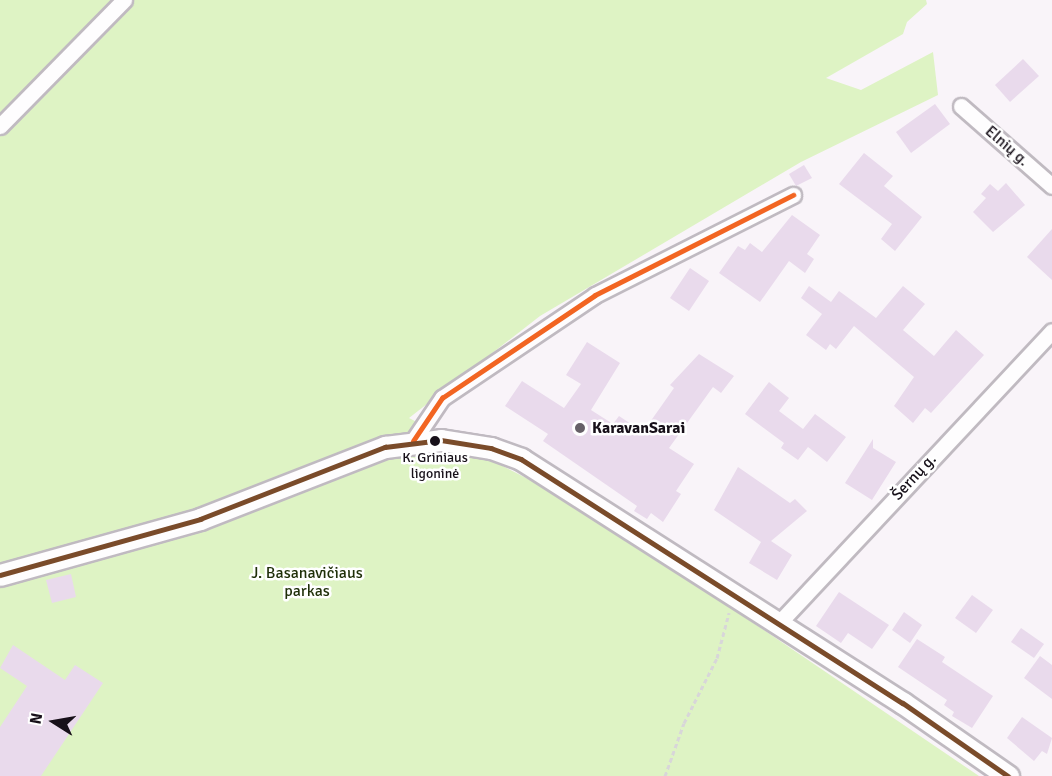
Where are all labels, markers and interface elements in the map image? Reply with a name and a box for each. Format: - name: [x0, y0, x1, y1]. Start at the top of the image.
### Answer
- street label: Elnių g.: [981, 122, 1033, 170]
- place label: KaravanSarai: [592, 418, 685, 438]
- marker: KaravanSarai: [573, 421, 587, 435]
- marker: K. Griniaus ligoninė: [429, 435, 441, 447]
- place label: K. Griniaus ligoninė: [402, 450, 468, 482]
- street label: Šernų g.: [888, 450, 940, 504]
- park label: J. Basanavičiaus parkas: [251, 563, 363, 601]
- north arrow: [24, 692, 84, 752]
- text: N: [25, 711, 47, 726]

